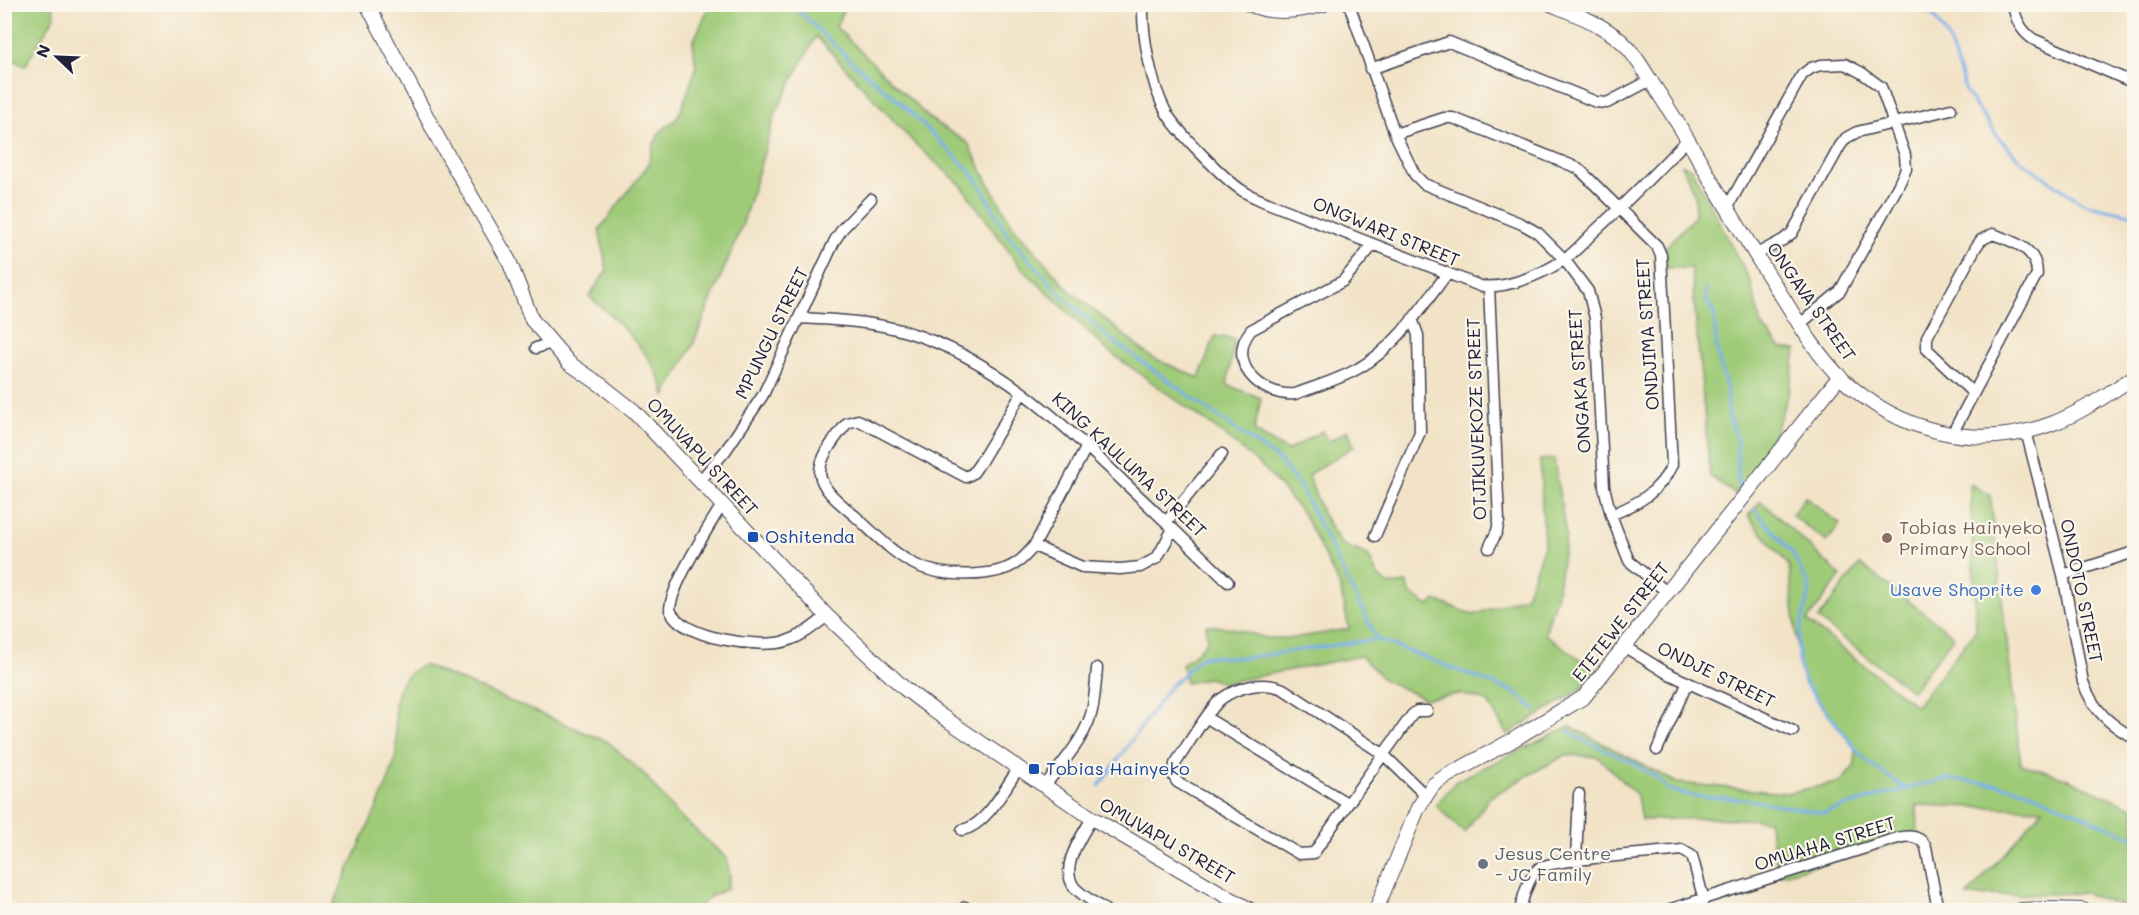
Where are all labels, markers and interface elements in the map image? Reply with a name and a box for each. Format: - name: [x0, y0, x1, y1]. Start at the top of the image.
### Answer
- north arrow: [27, 27, 87, 87]
- text: N: [31, 41, 55, 61]
- street label: ONGWARI STREET: [1309, 191, 1464, 272]
- street label: ONGAVA STREET: [1762, 237, 1862, 366]
- street label: ONDJIMA STREET: [1630, 257, 1664, 411]
- street label: MPUNGU STREET: [729, 263, 813, 403]
- street label: ONGAKA STREET: [1562, 308, 1596, 454]
- street label: OTJIKUVEKOZE STREET: [1460, 317, 1492, 521]
- street label: KING KAULUMA STREET: [1047, 386, 1212, 542]
- street label: OMUVAPU STREET: [642, 392, 764, 520]
- place label: Tobias Hainyeko Primary School: [1899, 515, 2043, 560]
- street label: ONDOTO STREET: [2055, 517, 2109, 665]
- place label: Oshitenda: [765, 524, 855, 548]
- marker: Oshitenda: [746, 530, 760, 544]
- marker: Tobias Hainyeko Primary School: [1880, 531, 1894, 545]
- street label: ETETEWE STREET: [1566, 557, 1674, 686]
- place label: Usave Shoprite: [1890, 577, 2024, 601]
- marker: Usave Shoprite: [2029, 583, 2043, 597]
- street label: ONDJE STREET: [1654, 635, 1779, 713]
- place label: Tobias Hainyeko: [1046, 756, 1190, 780]
- marker: Tobias Hainyeko: [1027, 762, 1041, 776]
- street label: OMUVAPU STREET: [1095, 791, 1240, 889]
- street label: OMUAHA STREET: [1751, 810, 1898, 876]
- place label: Jesus Centre - JC Family: [1495, 841, 1611, 886]
- marker: Jesus Centre - JC Family: [1476, 857, 1490, 871]

